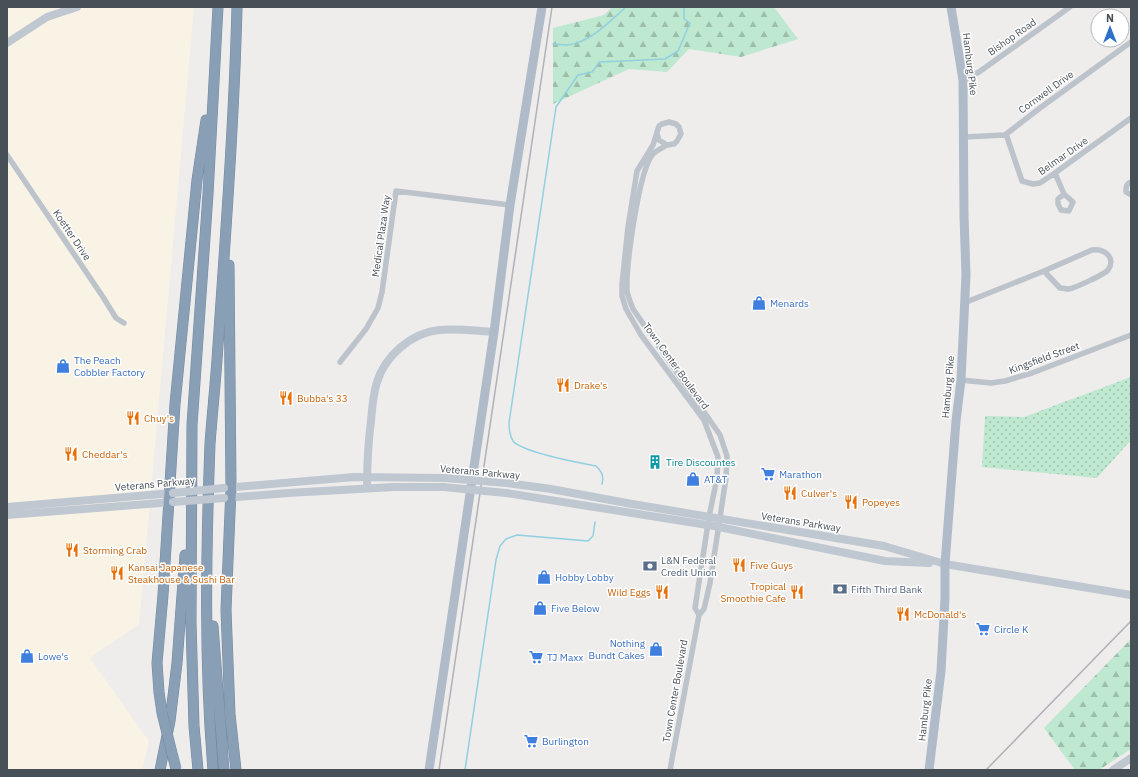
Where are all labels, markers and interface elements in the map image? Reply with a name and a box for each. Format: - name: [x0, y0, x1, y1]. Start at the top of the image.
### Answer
- north arrow: [1090, 8, 1130, 48]
- text: N: [1106, 11, 1114, 25]
- street label: Bishop Road: [985, 16, 1039, 58]
- street label: Hamburg Pike: [960, 32, 980, 96]
- street label: Cornwell Drive: [1016, 67, 1077, 116]
- street label: Belmar Drive: [1035, 134, 1091, 178]
- street label: Medical Plaza Way: [369, 194, 393, 278]
- street label: Koetter Drive: [50, 207, 94, 263]
- shop icon: Menards: [751, 295, 767, 311]
- place label: Menards: [770, 297, 809, 310]
- street label: Town Center Boulevard: [640, 320, 712, 412]
- street label: Kingsfield Street: [1007, 339, 1081, 377]
- place label: The Peach Cobbler Factory: [74, 354, 145, 379]
- street label: Hamburg Pike: [939, 355, 957, 419]
- shop icon: The Peach Cobbler Factory: [55, 358, 71, 374]
- restaurant icon: Drake's: [555, 377, 571, 393]
- place label: Drake's: [574, 379, 607, 392]
- restaurant icon: Bubba's 33: [278, 390, 294, 406]
- place label: Bubba's 33: [297, 392, 348, 405]
- restaurant icon: Chuy's: [125, 410, 141, 426]
- place label: Chuy's: [144, 412, 174, 425]
- restaurant icon: Cheddar's: [63, 446, 79, 462]
- place label: Cheddar's: [82, 448, 128, 461]
- building icon: Tire Discountes: [647, 454, 663, 470]
- place label: Tire Discountes: [666, 456, 736, 469]
- street label: Veterans Parkway: [439, 462, 521, 482]
- supermarket icon: Marathon: [760, 466, 776, 482]
- place label: Marathon: [779, 468, 822, 481]
- shop icon: AT&T: [685, 471, 701, 487]
- place label: AT&T: [704, 473, 728, 486]
- street label: Veterans Parkway: [114, 474, 196, 494]
- restaurant icon: Culver's: [782, 485, 798, 501]
- place label: Culver's: [801, 487, 837, 500]
- restaurant icon: Popeyes: [843, 494, 859, 510]
- place label: Popeyes: [862, 496, 900, 509]
- street label: Veterans Parkway: [760, 509, 842, 535]
- restaurant icon: Storming Crab: [64, 542, 80, 558]
- place label: Storming Crab: [83, 544, 147, 557]
- place label: L&N Federal Credit Union: [661, 554, 717, 579]
- restaurant icon: Five Guys: [731, 557, 747, 573]
- bank icon: L&N Federal Credit Union: [642, 558, 658, 574]
- place label: Five Guys: [750, 559, 793, 572]
- place label: Kansai Japanese Steakhouse & Sushi Bar: [128, 561, 235, 586]
- restaurant icon: Kansai Japanese Steakhouse & Sushi Bar: [109, 565, 125, 581]
- shop icon: Hobby Lobby: [536, 569, 552, 585]
- place label: Hobby Lobby: [555, 571, 614, 584]
- place label: Tropical Smoothie Cafe: [720, 580, 786, 605]
- bank icon: Fifth Third Bank: [832, 581, 848, 597]
- place label: Fifth Third Bank: [851, 583, 923, 596]
- restaurant icon: Wild Eggs: [654, 584, 670, 600]
- restaurant icon: Tropical Smoothie Cafe: [789, 584, 805, 600]
- place label: Wild Eggs: [607, 586, 651, 599]
- shop icon: Five Below: [532, 600, 548, 616]
- place label: Five Below: [551, 602, 600, 615]
- restaurant icon: McDonald's: [895, 606, 911, 622]
- place label: McDonald's: [914, 608, 966, 621]
- supermarket icon: Circle K: [975, 621, 991, 637]
- place label: Circle K: [994, 623, 1029, 636]
- place label: Nothing Bundt Cakes: [588, 637, 646, 662]
- street label: Town Center Boulevard: [660, 639, 690, 743]
- shop icon: Nothing Bundt Cakes: [648, 641, 664, 657]
- shop icon: Lowe's: [19, 648, 35, 664]
- supermarket icon: TJ Maxx: [528, 649, 544, 665]
- place label: Lowe's: [38, 650, 69, 663]
- place label: TJ Maxx: [547, 651, 583, 664]
- street label: Hamburg Pike: [915, 678, 935, 742]
- supermarket icon: Burlington: [523, 733, 539, 749]
- place label: Burlington: [542, 735, 589, 748]

